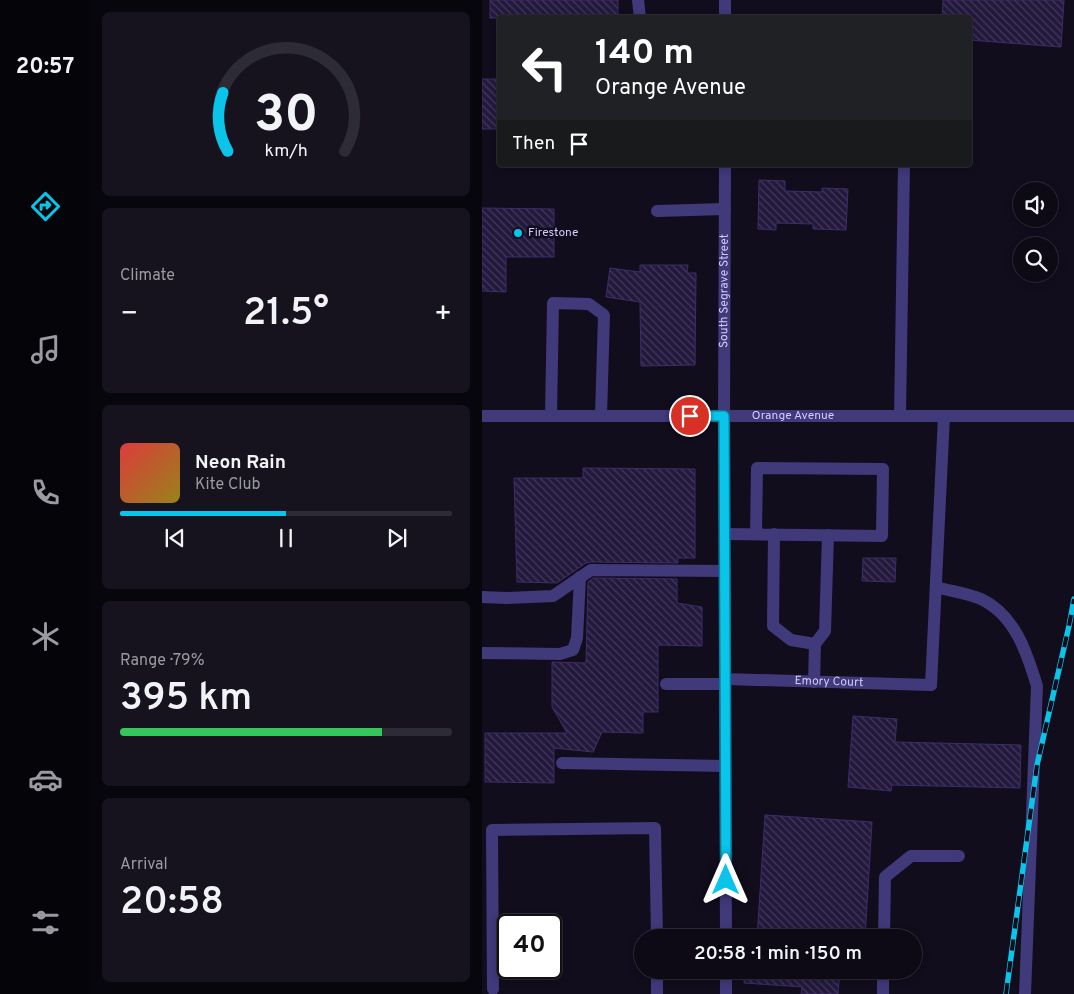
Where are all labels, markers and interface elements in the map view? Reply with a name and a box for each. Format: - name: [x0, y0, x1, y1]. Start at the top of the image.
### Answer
- text: 140 m: [595, 32, 694, 76]
- icon: left: [512, 35, 577, 100]
- text: 20:57: [16, 54, 74, 81]
- text: Orange Avenue: [595, 75, 746, 102]
- text: 30: [254, 84, 318, 150]
- icon: arrive: [565, 130, 593, 158]
- text: Then: [512, 132, 555, 156]
- text: km/h: [264, 140, 308, 163]
- map controls: [1013, 182, 1058, 282]
- button: sound: [1013, 182, 1058, 227]
- icon: directions: [28, 189, 63, 224]
- place label: Firestone: [528, 225, 578, 241]
- marker: Firestone: [512, 227, 524, 239]
- street label: South Segrave Street: [716, 234, 733, 348]
- button: search: [1013, 237, 1058, 282]
- text: Climate: [120, 266, 175, 286]
- text: 21.5°: [243, 290, 329, 339]
- text: −: [120, 297, 138, 333]
- text: +: [434, 297, 452, 333]
- icon: music: [28, 332, 63, 367]
- pin: [669, 395, 711, 437]
- icon: arrive: [676, 402, 704, 430]
- street label: Orange Avenue: [752, 408, 834, 424]
- text: Neon Rain: [195, 451, 286, 475]
- icon: phone: [28, 475, 63, 510]
- text: Kite Club: [195, 475, 260, 495]
- icon: previous: [161, 524, 189, 552]
- icon: pause: [272, 524, 300, 552]
- icon: next: [383, 524, 411, 552]
- icon: climate: [28, 619, 63, 654]
- text: Range · 79%: [120, 651, 205, 671]
- street label: Emory Court: [794, 673, 864, 691]
- text: 395 km: [120, 675, 252, 724]
- icon: car: [28, 762, 63, 797]
- position arrow: [699, 853, 751, 905]
- text: Arrival: [120, 855, 168, 875]
- text: 20:58: [120, 879, 224, 928]
- icon: filters: [28, 905, 63, 940]
- speed limit sign: 40: [497, 914, 562, 979]
- text: 20:58 · 1 min · 150 m: [694, 942, 862, 966]

